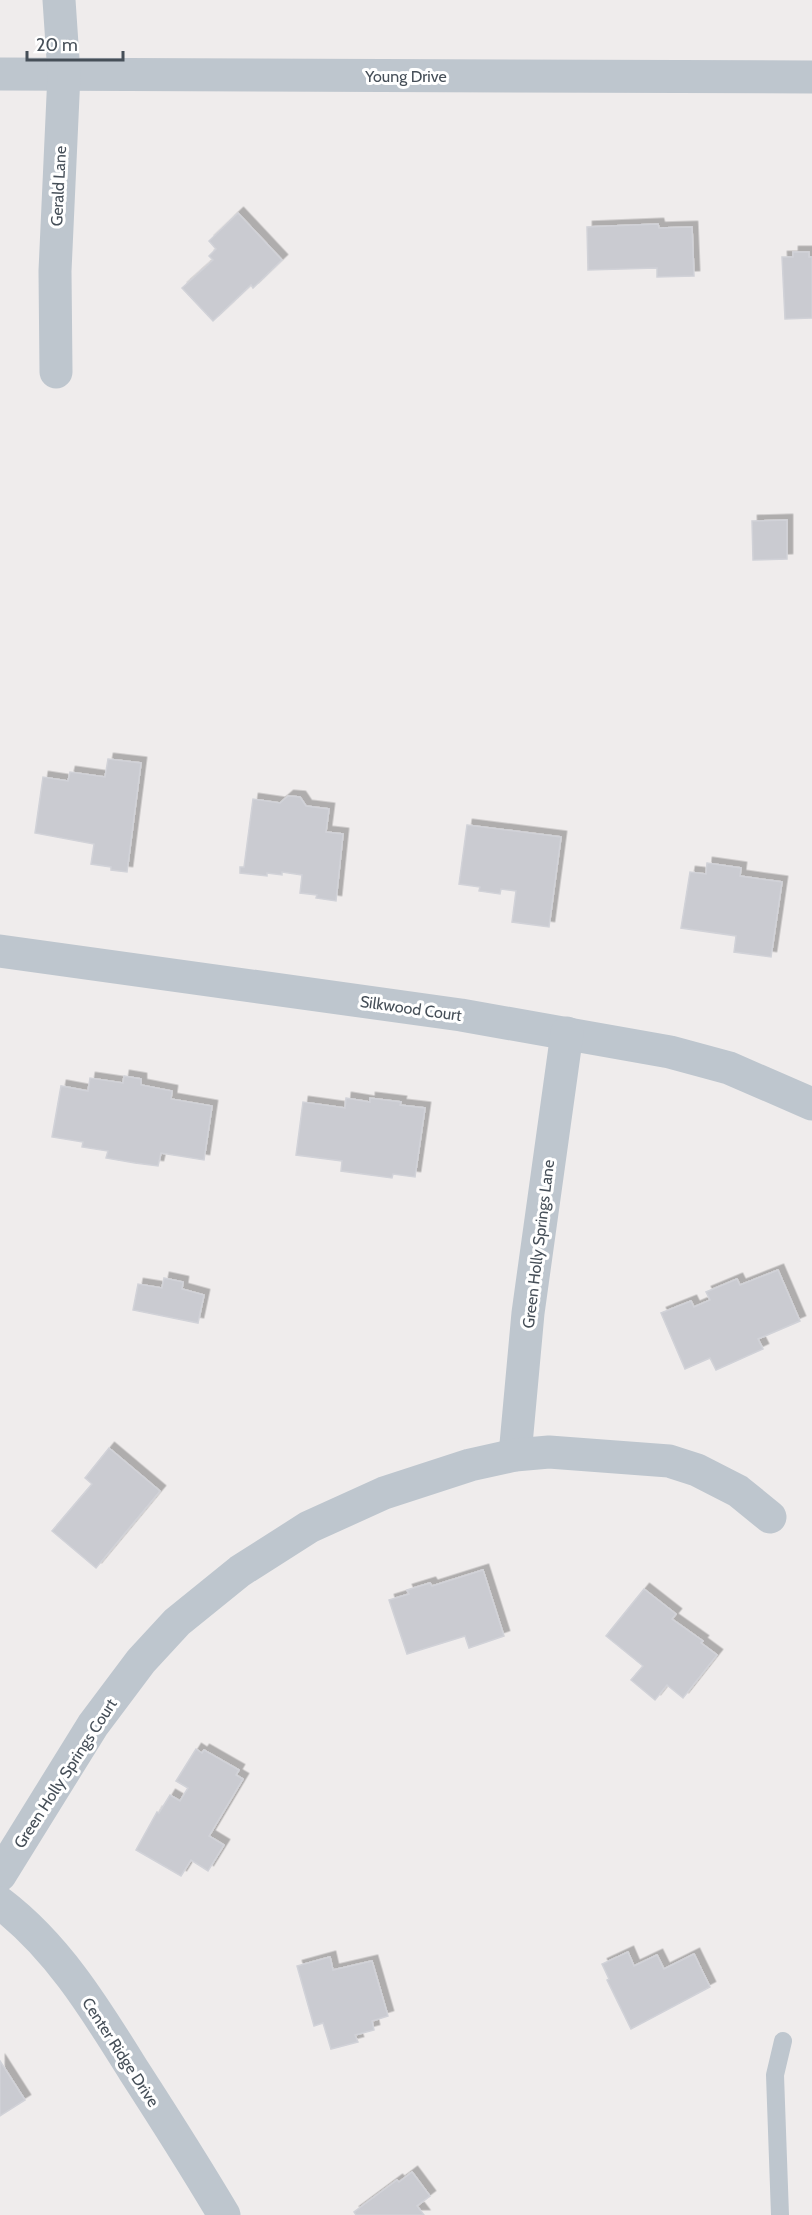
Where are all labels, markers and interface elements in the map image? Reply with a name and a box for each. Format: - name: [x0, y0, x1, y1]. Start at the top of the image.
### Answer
- scale bar: [27, 24, 123, 62]
- text: 20 m: [36, 34, 78, 56]
- street label: Young Drive: [364, 67, 447, 86]
- street label: Gerald Lane: [47, 145, 70, 227]
- street label: Silkwood Court: [359, 992, 464, 1025]
- street label: Green Holly Springs Lane: [519, 1159, 558, 1330]
- street label: Green Holly Springs Court: [10, 1694, 121, 1852]
- street label: Center Ridge Drive: [78, 1994, 163, 2110]

